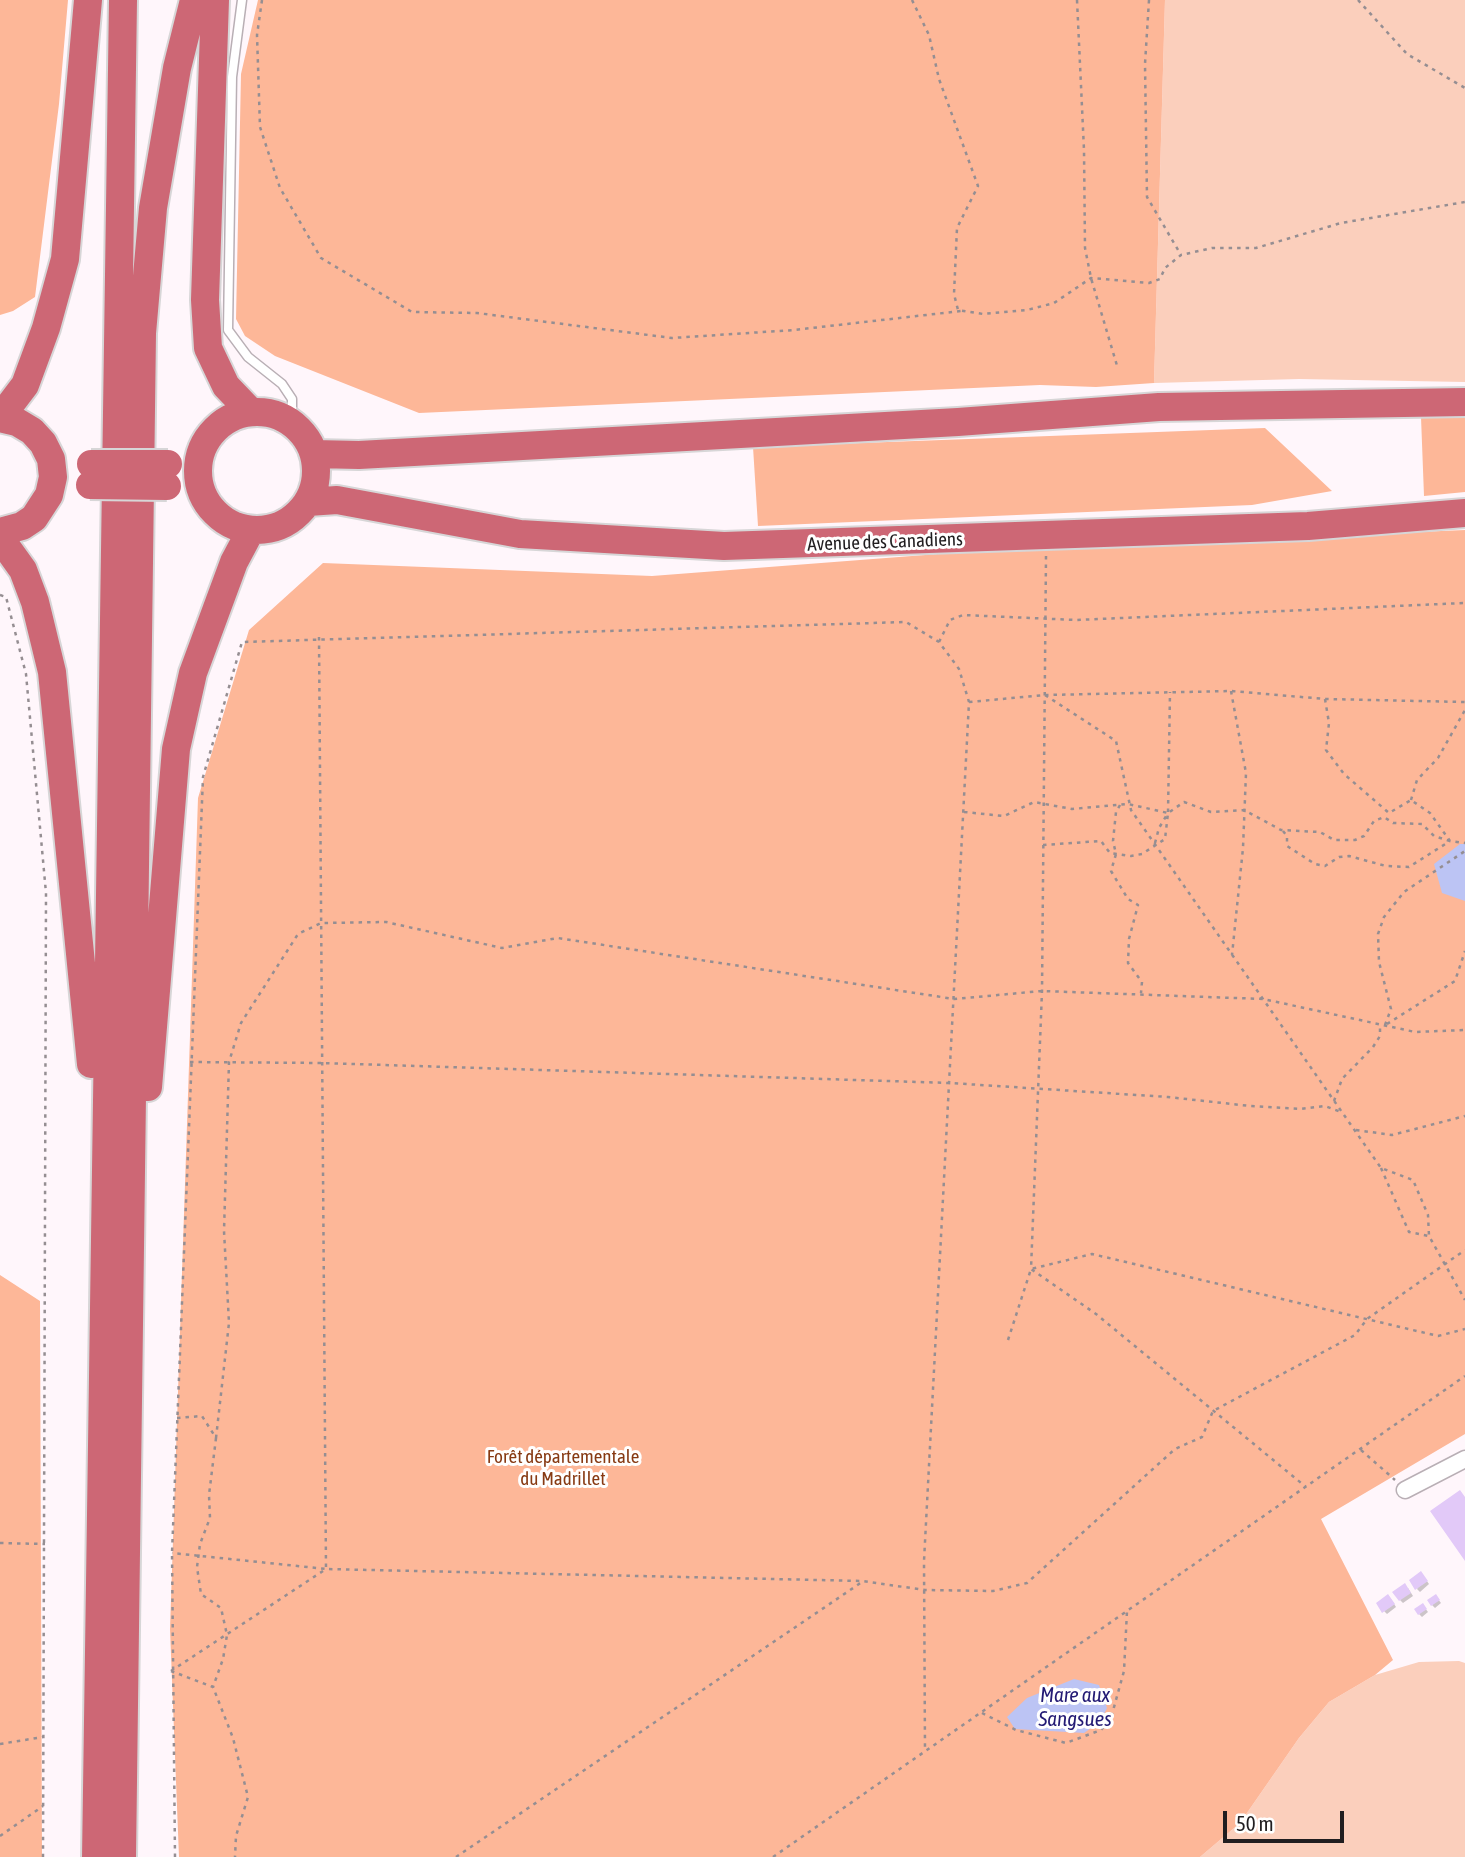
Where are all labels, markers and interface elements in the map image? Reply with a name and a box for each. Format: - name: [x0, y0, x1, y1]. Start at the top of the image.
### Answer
- street label: Avenue des Canadiens: [807, 528, 963, 556]
- park label: Forêt départementale du Madrillet: [487, 1446, 639, 1490]
- water label: Mare aux Sangsues: [1038, 1682, 1112, 1732]
- scale bar: [1227, 1798, 1348, 1842]
- text: 50 m: [1236, 1811, 1274, 1835]

